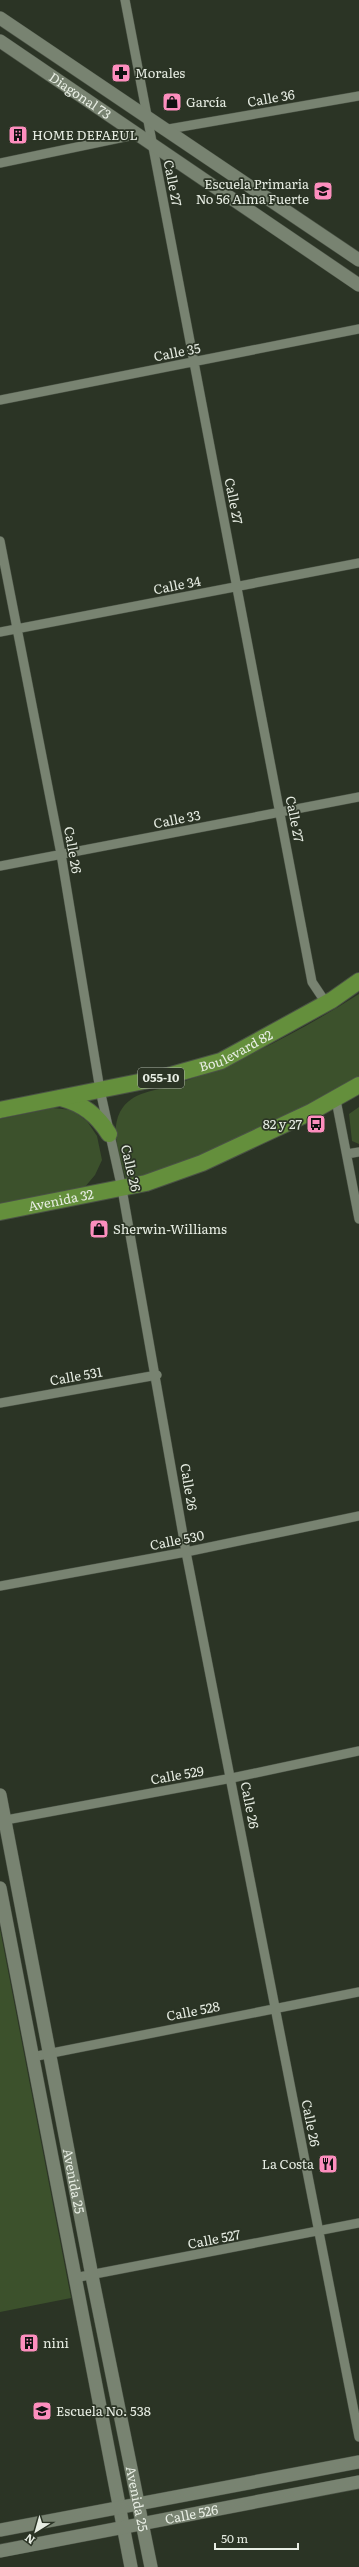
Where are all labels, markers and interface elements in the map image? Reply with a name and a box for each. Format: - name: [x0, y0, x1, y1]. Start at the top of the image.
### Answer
- pharmacy icon: Morales: [110, 62, 132, 84]
- place label: Morales: [135, 63, 185, 82]
- street label: Diagonal 73: [45, 67, 116, 123]
- street label: Calle 36: [246, 84, 296, 111]
- shop icon: García: [161, 91, 183, 113]
- place label: García: [186, 92, 226, 111]
- building icon: HOME DEFAEUL: [7, 124, 29, 146]
- place label: HOME DEFAEUL: [32, 125, 138, 144]
- street label: Calle 27: [160, 158, 187, 208]
- place label: Escuela Primaria No 56 Alma Fuerte: [196, 174, 309, 208]
- school or university icon: Escuela Primaria No 56 Alma Fuerte: [312, 180, 334, 202]
- street label: Calle 35: [152, 338, 202, 365]
- street label: Calle 27: [221, 476, 248, 526]
- street label: Calle 34: [152, 571, 202, 598]
- street label: Calle 27: [282, 794, 309, 844]
- street label: Calle 33: [152, 805, 202, 832]
- street label: Calle 26: [60, 825, 87, 875]
- street label: Boulevard 82: [197, 1024, 276, 1076]
- road number: 055-10: [138, 1068, 184, 1088]
- bus stop icon: 82 y 27: [305, 1113, 327, 1135]
- place label: 82 y 27: [263, 1114, 302, 1133]
- street label: Calle 26: [117, 1143, 146, 1193]
- street label: Avenida 32: [26, 1184, 95, 1215]
- shop icon: Sherwin-Williams: [88, 1218, 110, 1240]
- place label: Sherwin-Williams: [113, 1219, 227, 1238]
- street label: Calle 531: [48, 1362, 104, 1389]
- street label: Calle 26: [176, 1462, 203, 1512]
- street label: Calle 530: [148, 1525, 206, 1554]
- street label: Calle 529: [149, 1760, 205, 1789]
- street label: Calle 26: [237, 1780, 264, 1830]
- street label: Calle 528: [165, 1996, 221, 2025]
- street label: Calle 26: [298, 2098, 325, 2148]
- street label: Avenida 25: [59, 2147, 90, 2216]
- restaurant icon: La Costa: [317, 2153, 339, 2175]
- place label: La Costa: [262, 2154, 314, 2173]
- street label: Calle 527: [186, 2224, 242, 2253]
- building icon: nini: [18, 2332, 40, 2354]
- place label: nini: [43, 2333, 70, 2352]
- school or university icon: Escuela No. 538: [31, 2400, 53, 2422]
- place label: Escuela No. 538: [56, 2401, 151, 2420]
- street label: Avenida 25: [122, 2464, 154, 2533]
- street label: Calle 526: [163, 2499, 220, 2528]
- north arrow: [16, 2511, 56, 2551]
- scale bar: [215, 2525, 298, 2551]
- text: 50 m: [221, 2529, 248, 2547]
- text: N: [21, 2531, 38, 2549]

